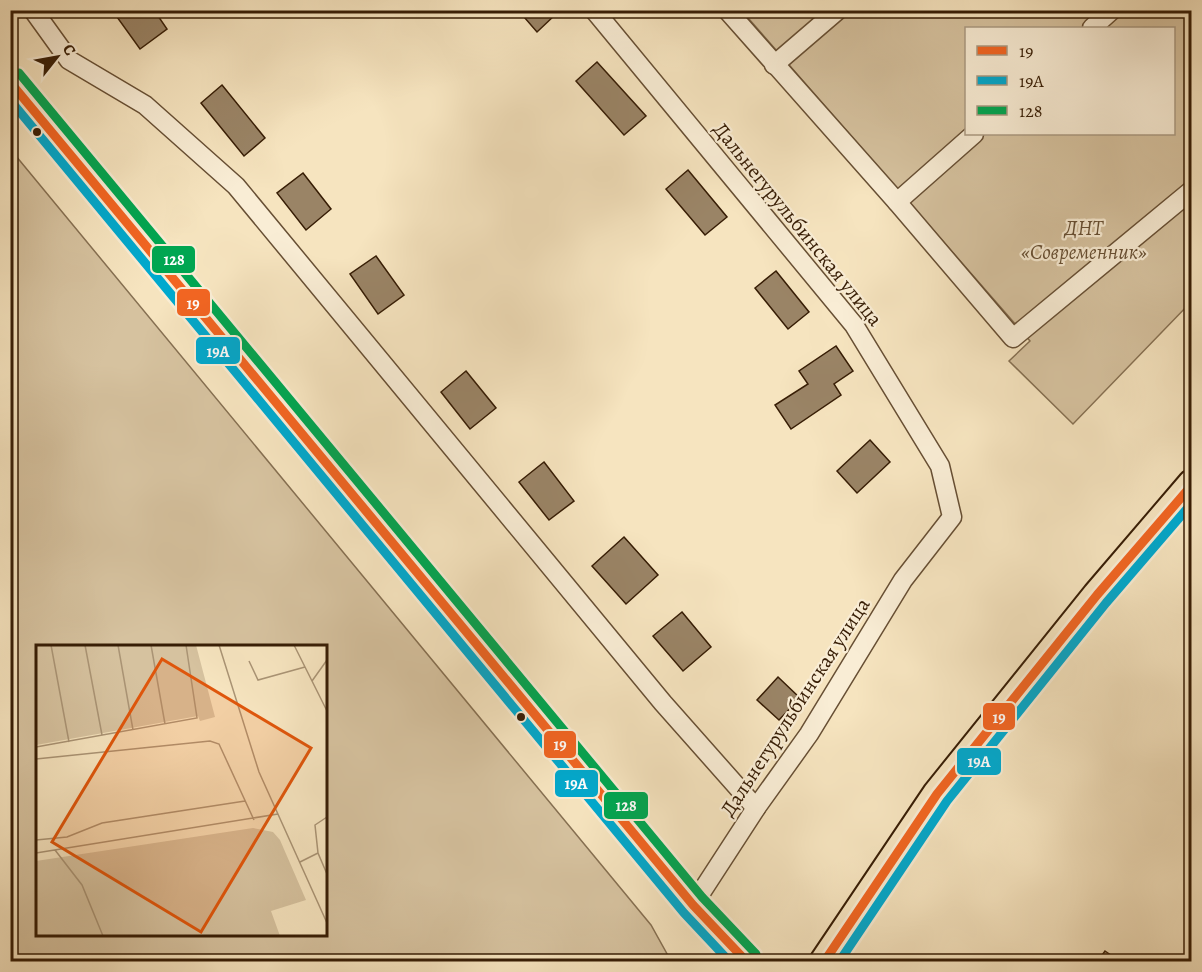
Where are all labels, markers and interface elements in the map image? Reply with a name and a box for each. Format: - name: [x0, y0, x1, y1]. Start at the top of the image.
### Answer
- north arrow: [27, 27, 87, 87]
- legend: [965, 27, 1175, 135]
- text: 19: [1019, 39, 1033, 63]
- text: С: [57, 40, 81, 60]
- text: 19А: [1019, 69, 1044, 93]
- text: 128: [1019, 99, 1042, 123]
- street label: Дальнегурульбинская улица: [707, 116, 889, 332]
- unlabelled marker: [31, 126, 43, 138]
- park label: ДНТ «Современник»: [1021, 214, 1147, 266]
- line badge: 128: [151, 245, 196, 274]
- text: 128: [163, 249, 185, 271]
- line badge: 19: [176, 288, 211, 317]
- text: 19: [186, 293, 200, 315]
- line badge: 19А: [195, 336, 241, 365]
- text: 19А: [206, 341, 231, 363]
- street label: Дальнегурульбинская улица: [714, 592, 876, 822]
- inset map: [36, 645, 327, 936]
- line badge: 19: [982, 702, 1016, 731]
- text: 19: [992, 707, 1006, 729]
- unlabelled marker: [515, 711, 527, 723]
- line badge: 19: [543, 730, 577, 759]
- text: 19: [553, 734, 567, 756]
- line badge: 19А: [956, 747, 1002, 776]
- text: 19А: [967, 751, 992, 773]
- line badge: 19А: [554, 769, 599, 798]
- text: 19А: [564, 773, 589, 795]
- line badge: 128: [603, 791, 649, 820]
- text: 128: [615, 795, 637, 817]

